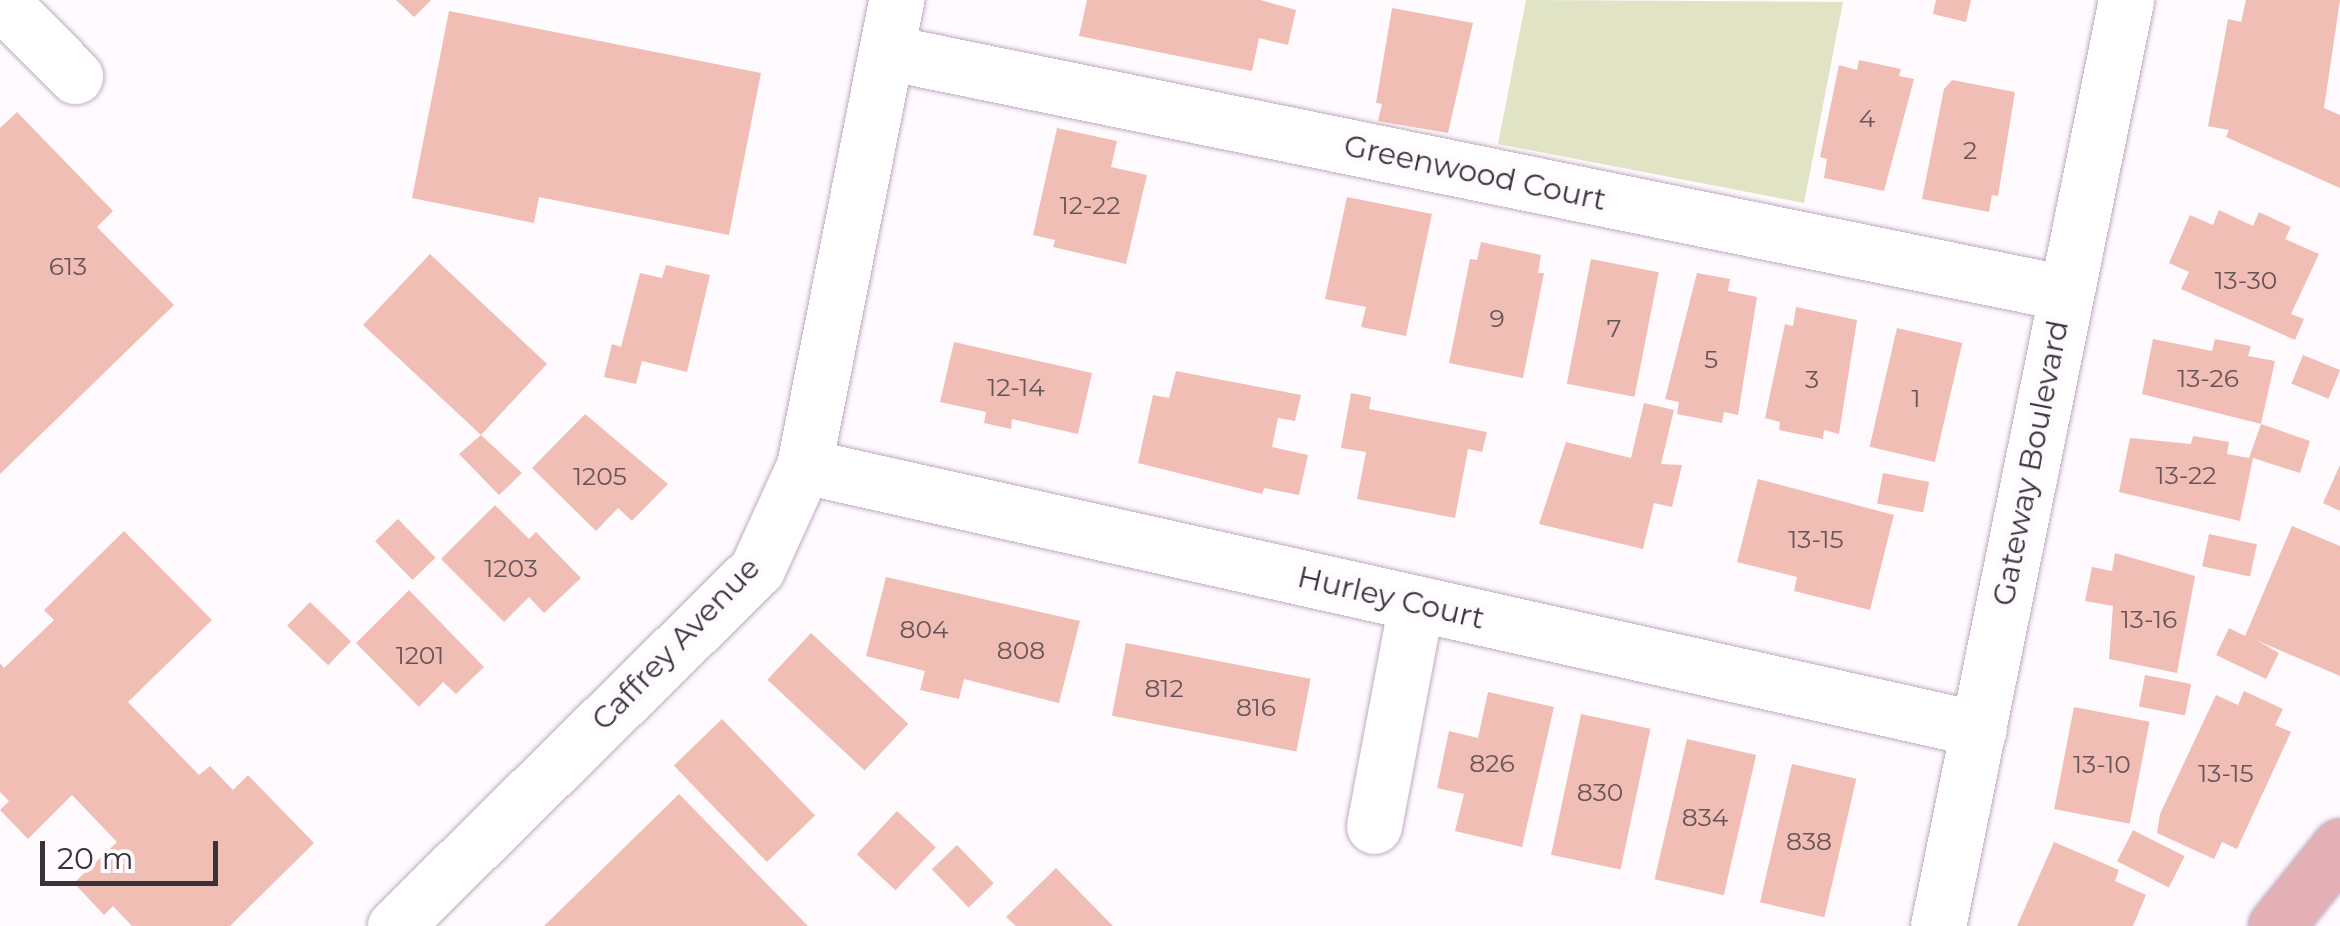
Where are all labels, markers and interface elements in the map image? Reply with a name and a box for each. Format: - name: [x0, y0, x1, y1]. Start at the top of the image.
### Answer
- house number: 4: [1859, 103, 1875, 133]
- street label: Greenwood Court: [1341, 128, 1609, 218]
- house number: 2: [1963, 135, 1977, 165]
- house number: 12-22: [1060, 190, 1120, 220]
- house number: 613: [49, 251, 87, 281]
- house number: 13-30: [2215, 265, 2277, 295]
- house number: 9: [1489, 303, 1505, 333]
- house number: 7: [1607, 313, 1621, 343]
- street label: Gateway Boulevard: [1986, 317, 2076, 609]
- house number: 5: [1704, 344, 1718, 374]
- house number: 13-26: [2177, 363, 2239, 393]
- house number: 3: [1805, 364, 1819, 394]
- house number: 12-14: [987, 372, 1045, 402]
- house number: 1: [1911, 383, 1921, 413]
- house number: 13-22: [2156, 460, 2216, 490]
- house number: 1205: [573, 461, 627, 491]
- house number: 13-15: [1788, 524, 1844, 554]
- street label: Caffrey Avenue: [585, 550, 767, 738]
- house number: 1203: [484, 553, 538, 583]
- street label: Hurley Court: [1294, 559, 1488, 637]
- house number: 13-16: [2121, 604, 2177, 634]
- house number: 804: [899, 614, 949, 644]
- house number: 808: [997, 635, 1045, 665]
- house number: 1201: [396, 640, 444, 670]
- house number: 812: [1144, 673, 1184, 703]
- house number: 816: [1236, 692, 1276, 722]
- house number: 826: [1469, 748, 1515, 778]
- house number: 13-10: [2073, 749, 2131, 779]
- house number: 13-15: [2198, 758, 2254, 788]
- house number: 830: [1577, 777, 1623, 807]
- house number: 834: [1682, 802, 1728, 832]
- scale bar: [45, 821, 222, 883]
- house number: 838: [1786, 826, 1832, 856]
- text: 20 m: [57, 840, 134, 877]

